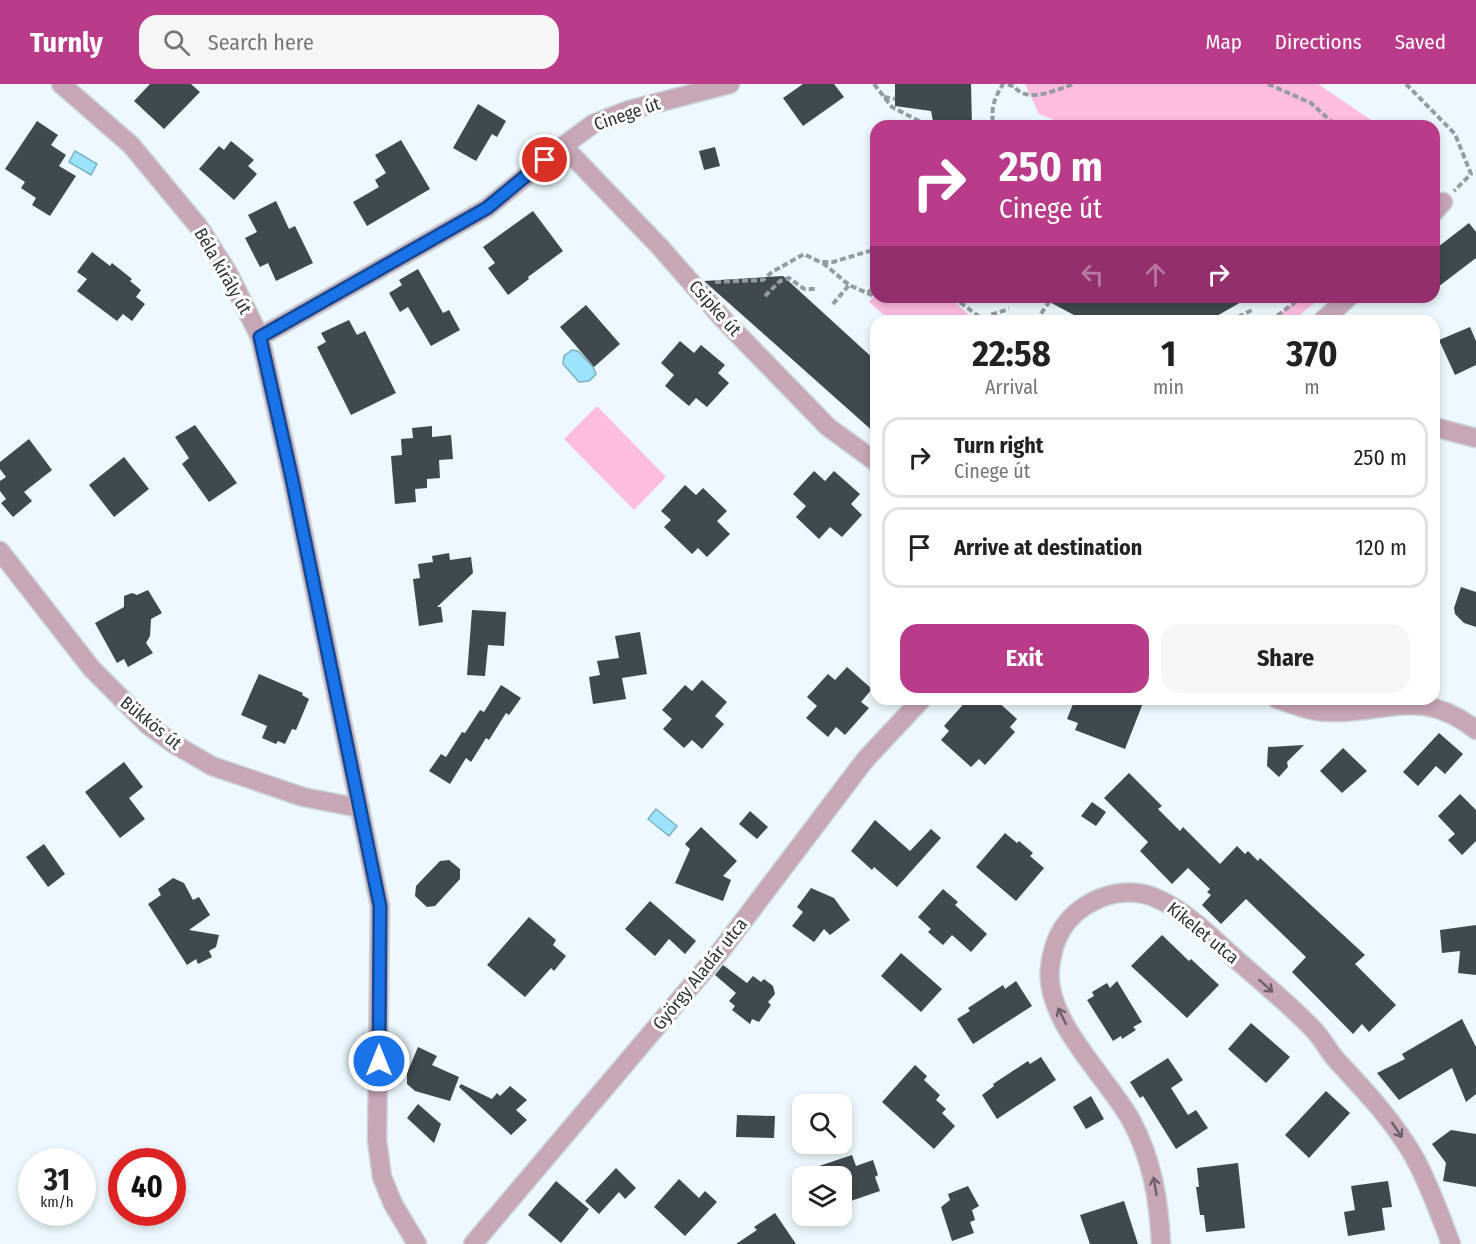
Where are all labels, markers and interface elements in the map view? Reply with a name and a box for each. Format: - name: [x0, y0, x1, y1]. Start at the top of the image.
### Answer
- search box: [139, 15, 559, 69]
- text: Turnly: [30, 26, 103, 59]
- icon: search: [160, 26, 193, 59]
- text: Search here: [208, 29, 314, 56]
- text: Map: [1205, 29, 1242, 55]
- text: Directions: [1275, 29, 1362, 55]
- text: Saved: [1395, 29, 1446, 55]
- street label: Cinege út: [591, 92, 663, 136]
- pin: [519, 134, 570, 185]
- text: 250 m: [999, 142, 1103, 192]
- icon: arrive: [528, 143, 561, 176]
- icon: right: [900, 144, 978, 222]
- text: Cinege út: [999, 193, 1102, 225]
- street label: Béla király út: [190, 224, 257, 318]
- icon: left: [1076, 258, 1109, 291]
- icon: ahead: [1139, 258, 1172, 291]
- icon: right: [1202, 258, 1235, 291]
- street label: Csipke út: [684, 276, 746, 340]
- text: 22:58: [972, 332, 1051, 376]
- text: 1: [1161, 332, 1176, 376]
- text: 370: [1286, 332, 1338, 376]
- text: Arrival: [985, 375, 1038, 399]
- text: min: [1153, 375, 1184, 399]
- text: m: [1304, 375, 1320, 399]
- text: Turn right: [954, 432, 1043, 459]
- icon: right: [903, 441, 936, 474]
- text: 250 m: [1354, 444, 1407, 471]
- text: Cinege út: [954, 459, 1030, 483]
- icon: arrive: [903, 531, 936, 564]
- text: Arrive at destination: [954, 534, 1142, 561]
- text: 120 m: [1355, 534, 1407, 561]
- button: Exit: [900, 624, 1149, 693]
- button: Share: [1161, 624, 1410, 693]
- street label: Bükkös út: [116, 692, 186, 754]
- street label: Kikelet utca: [1163, 897, 1244, 969]
- street label: György Aladár utca: [648, 913, 752, 1034]
- one-way arrow: [1258, 979, 1273, 993]
- one-way arrow: [1056, 1008, 1067, 1026]
- position arrow: [347, 1029, 411, 1093]
- map controls: [792, 1094, 852, 1226]
- button: search: [792, 1094, 852, 1154]
- one-way arrow: [1391, 1121, 1403, 1138]
- speed limit sign: 40: [108, 1148, 186, 1226]
- text: 31: [44, 1162, 70, 1198]
- button: layers: [792, 1166, 852, 1226]
- one-way arrow: [1149, 1177, 1160, 1196]
- text: km/h: [40, 1193, 74, 1211]

